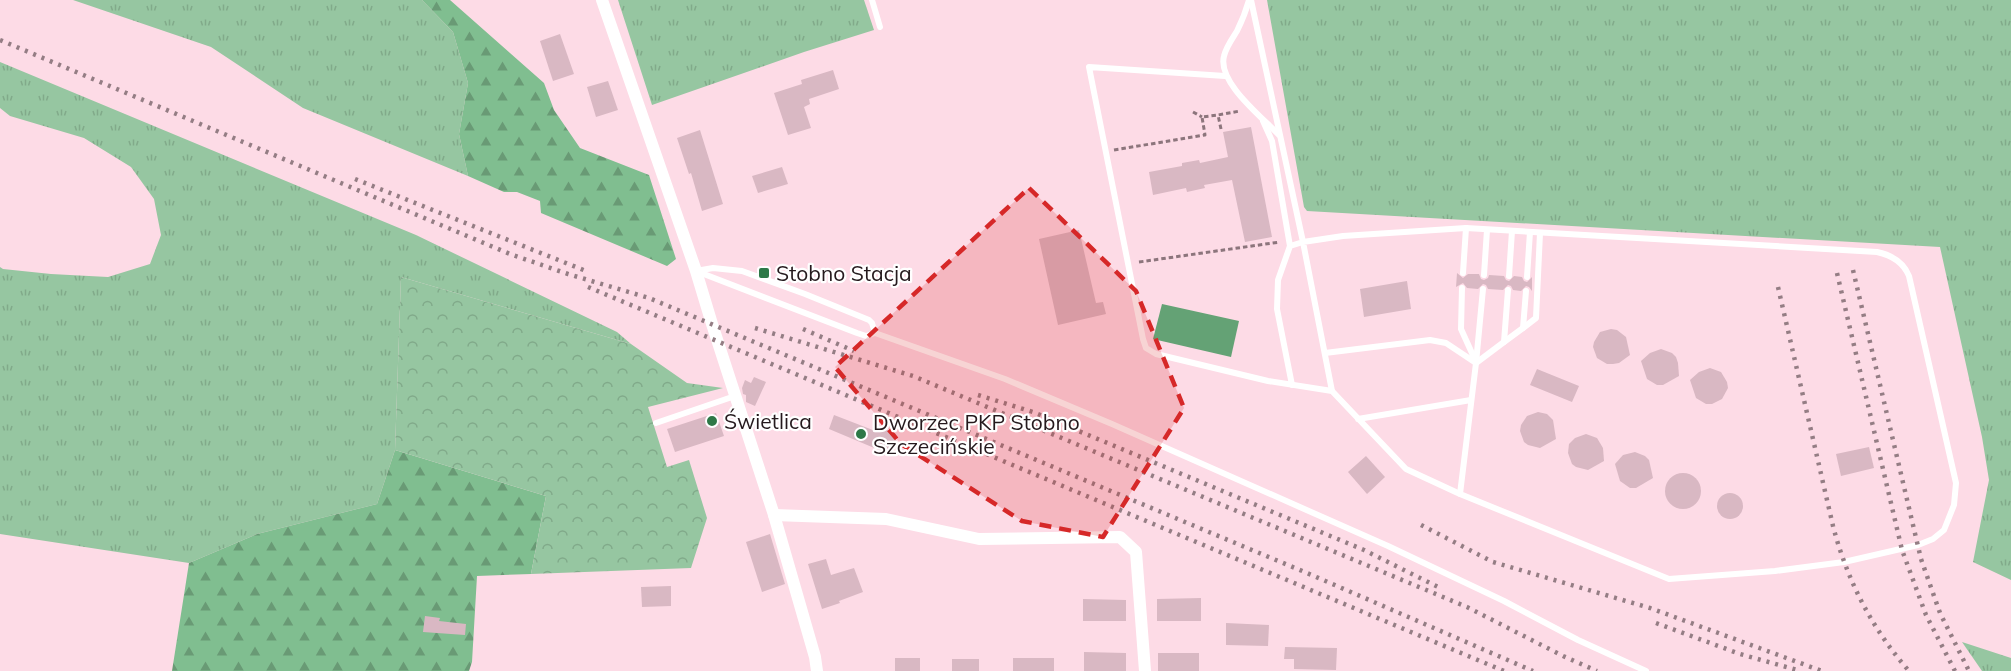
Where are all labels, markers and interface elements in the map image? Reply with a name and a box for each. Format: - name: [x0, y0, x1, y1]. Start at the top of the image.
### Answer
- place label: Stobno Stacja: [776, 260, 912, 286]
- marker: Stobno Stacja: [757, 266, 771, 280]
- place label: Świetlica: [724, 408, 812, 434]
- place label: Dworzec PKP Stobno Szczecińskie: [873, 409, 1080, 459]
- marker: Świetlica: [705, 414, 719, 428]
- marker: Dworzec PKP Stobno Szczecińskie: [854, 427, 868, 441]

